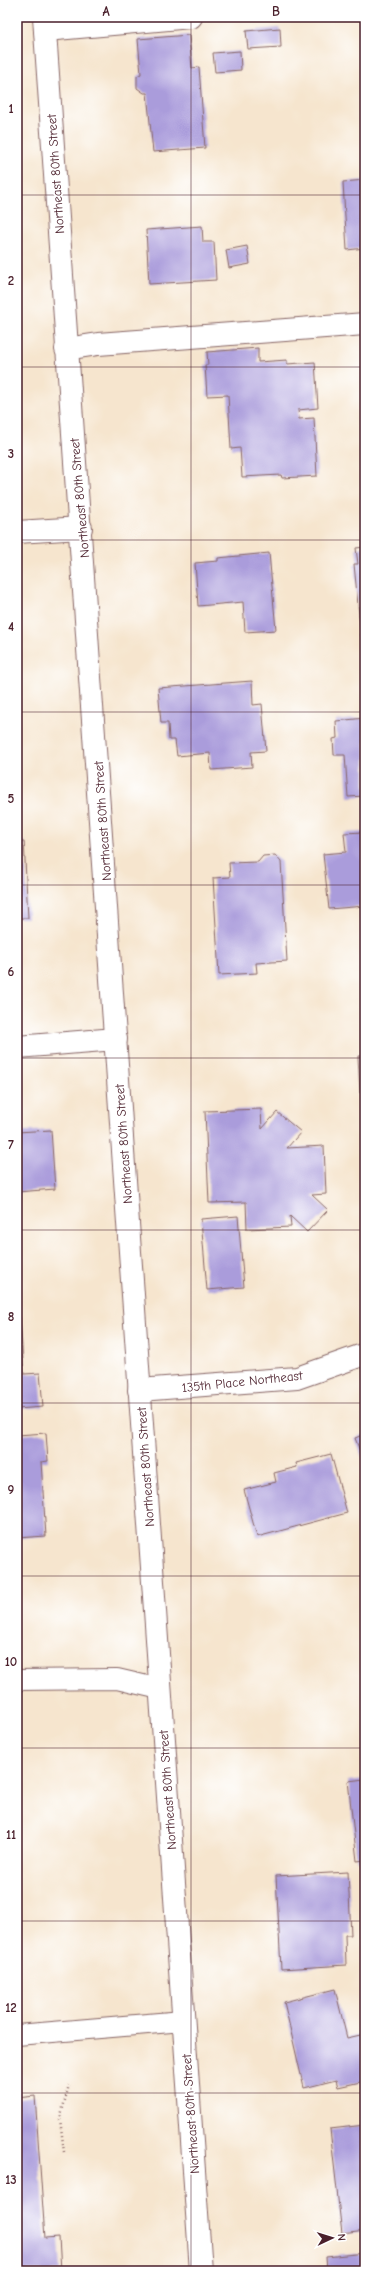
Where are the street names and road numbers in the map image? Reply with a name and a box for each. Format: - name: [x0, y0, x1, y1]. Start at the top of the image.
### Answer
- street label: Northeast 80th Street: [44, 112, 67, 234]
- street label: Northeast 80th Street: [67, 436, 92, 558]
- street label: Northeast 80th Street: [91, 759, 114, 881]
- street label: Northeast 80th Street: [112, 1082, 135, 1204]
- street label: 135th Place Northeast: [181, 1368, 304, 1395]
- street label: Northeast 80th Street: [134, 1405, 157, 1527]
- street label: Northeast 80th Street: [156, 1728, 179, 1850]
- street label: Northeast 80th Street: [179, 2052, 202, 2174]

